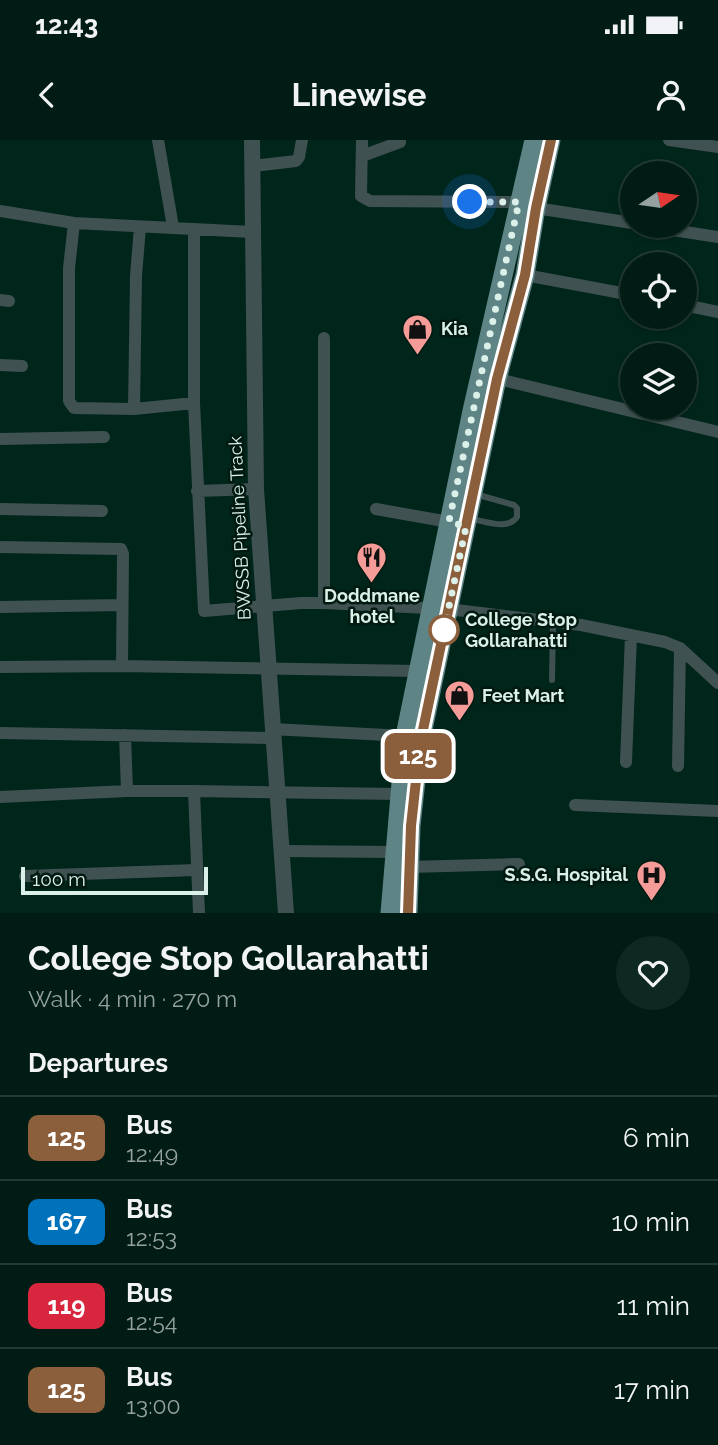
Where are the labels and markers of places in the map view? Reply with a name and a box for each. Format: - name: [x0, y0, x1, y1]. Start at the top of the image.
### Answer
- shop icon: Kia: [401, 312, 435, 356]
- place label: Kia: [441, 318, 468, 339]
- restaurant icon: Doddmane hotel: [355, 541, 389, 585]
- place label: Doddmane hotel: [324, 585, 420, 627]
- place label: College Stop Gollarahatti: [465, 609, 577, 651]
- marker: College Stop Gollarahatti: [429, 615, 459, 645]
- shop icon: Feet Mart: [442, 679, 476, 723]
- place label: Feet Mart: [482, 685, 564, 706]
- hospital icon: S.S.G. Hospital: [634, 858, 668, 902]
- place label: S.S.G. Hospital: [505, 864, 628, 885]

